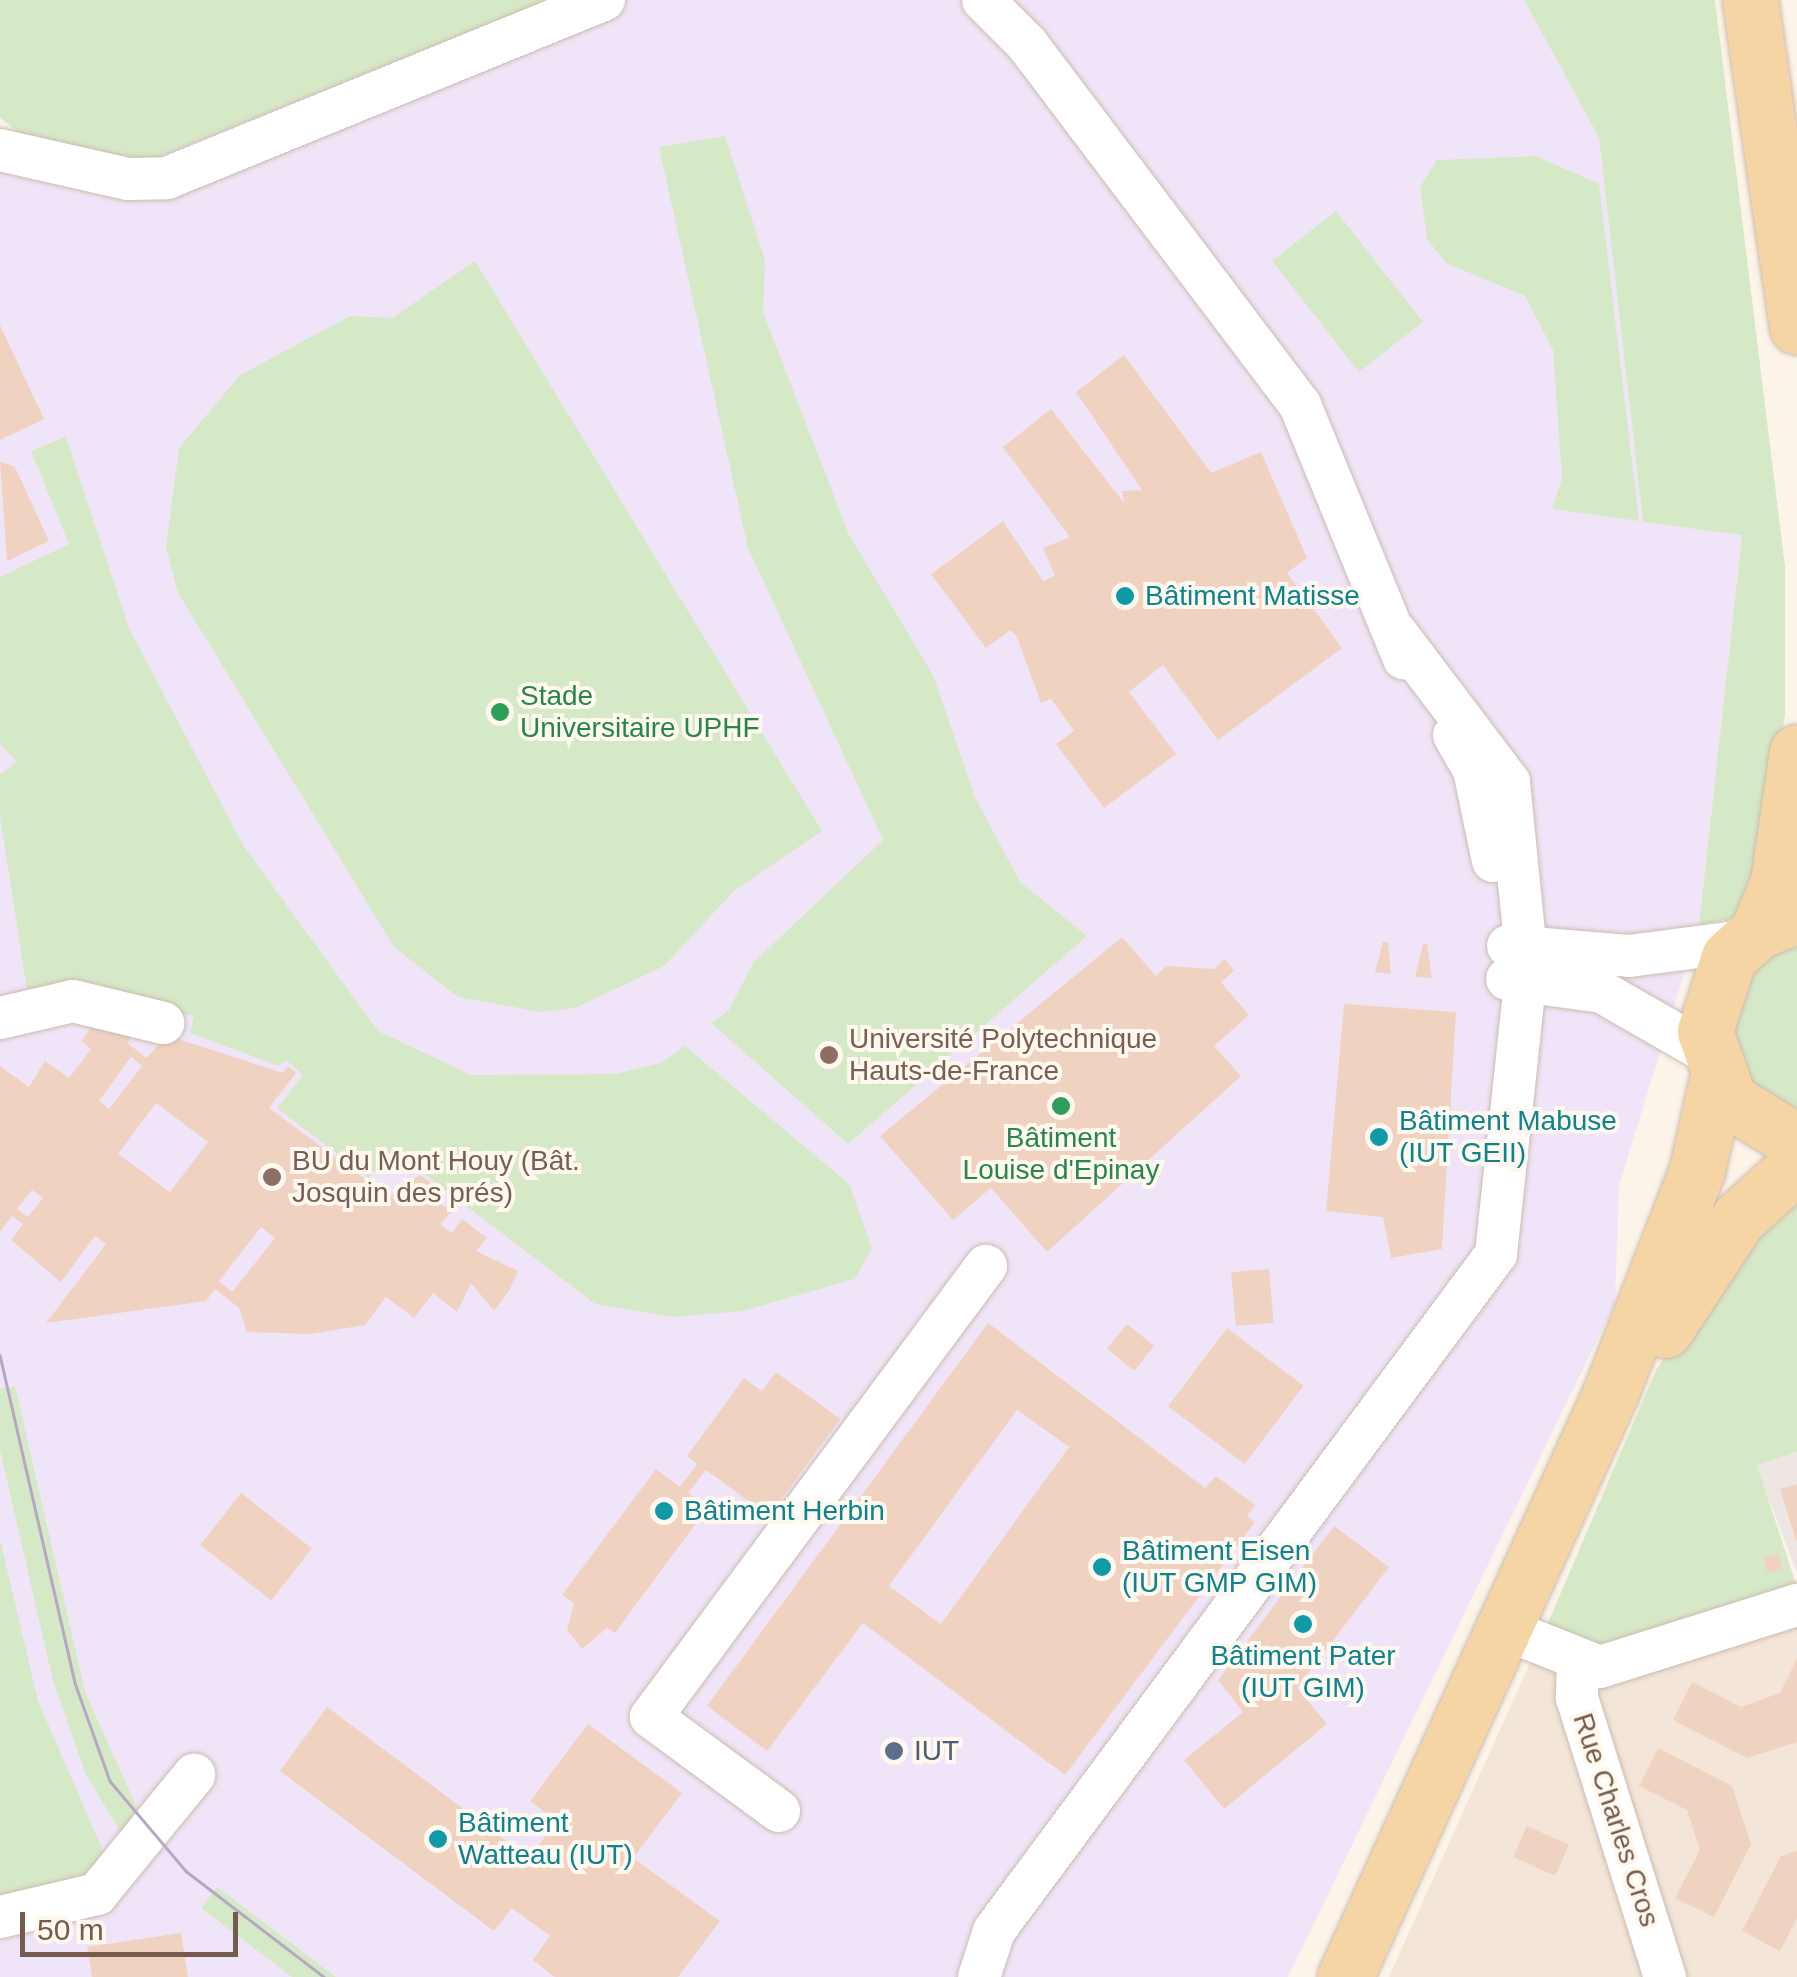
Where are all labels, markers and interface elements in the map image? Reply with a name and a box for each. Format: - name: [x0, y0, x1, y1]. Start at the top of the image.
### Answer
- place label: Bâtiment Matisse: [1145, 579, 1360, 613]
- marker: Bâtiment Matisse: [1114, 585, 1136, 607]
- place label: Stade Universitaire UPHF: [520, 679, 760, 745]
- marker: Stade Universitaire UPHF: [489, 701, 511, 723]
- place label: Université Polytechnique Hauts-de-France: [849, 1022, 1157, 1088]
- marker: Université Polytechnique Hauts-de-France: [818, 1044, 840, 1066]
- marker: Bâtiment Louise d'Epinay: [1050, 1095, 1072, 1117]
- place label: Bâtiment Mabuse (IUT GEII): [1399, 1104, 1617, 1170]
- place label: Bâtiment Louise d'Epinay: [963, 1121, 1159, 1187]
- marker: Bâtiment Mabuse (IUT GEII): [1368, 1126, 1390, 1148]
- place label: BU du Mont Houy (Bât. Josquin des prés): [292, 1144, 580, 1210]
- marker: BU du Mont Houy (Bât. Josquin des prés): [261, 1166, 283, 1188]
- place label: Bâtiment Herbin: [684, 1494, 885, 1528]
- marker: Bâtiment Herbin: [653, 1500, 675, 1522]
- place label: Bâtiment Eisen (IUT GMP GIM): [1122, 1534, 1318, 1600]
- marker: Bâtiment Eisen (IUT GMP GIM): [1091, 1556, 1113, 1578]
- marker: Bâtiment Pater (IUT GIM): [1292, 1613, 1314, 1635]
- place label: Bâtiment Pater (IUT GIM): [1210, 1639, 1396, 1705]
- street label: Rue Charles Cros: [1566, 1709, 1666, 1931]
- place label: IUT: [914, 1734, 959, 1768]
- marker: IUT: [883, 1740, 905, 1762]
- place label: Bâtiment Watteau (IUT): [458, 1806, 633, 1872]
- marker: Bâtiment Watteau (IUT): [427, 1828, 449, 1850]
- scale bar: [25, 1892, 242, 1954]
- text: 50 m: [37, 1913, 104, 1946]

